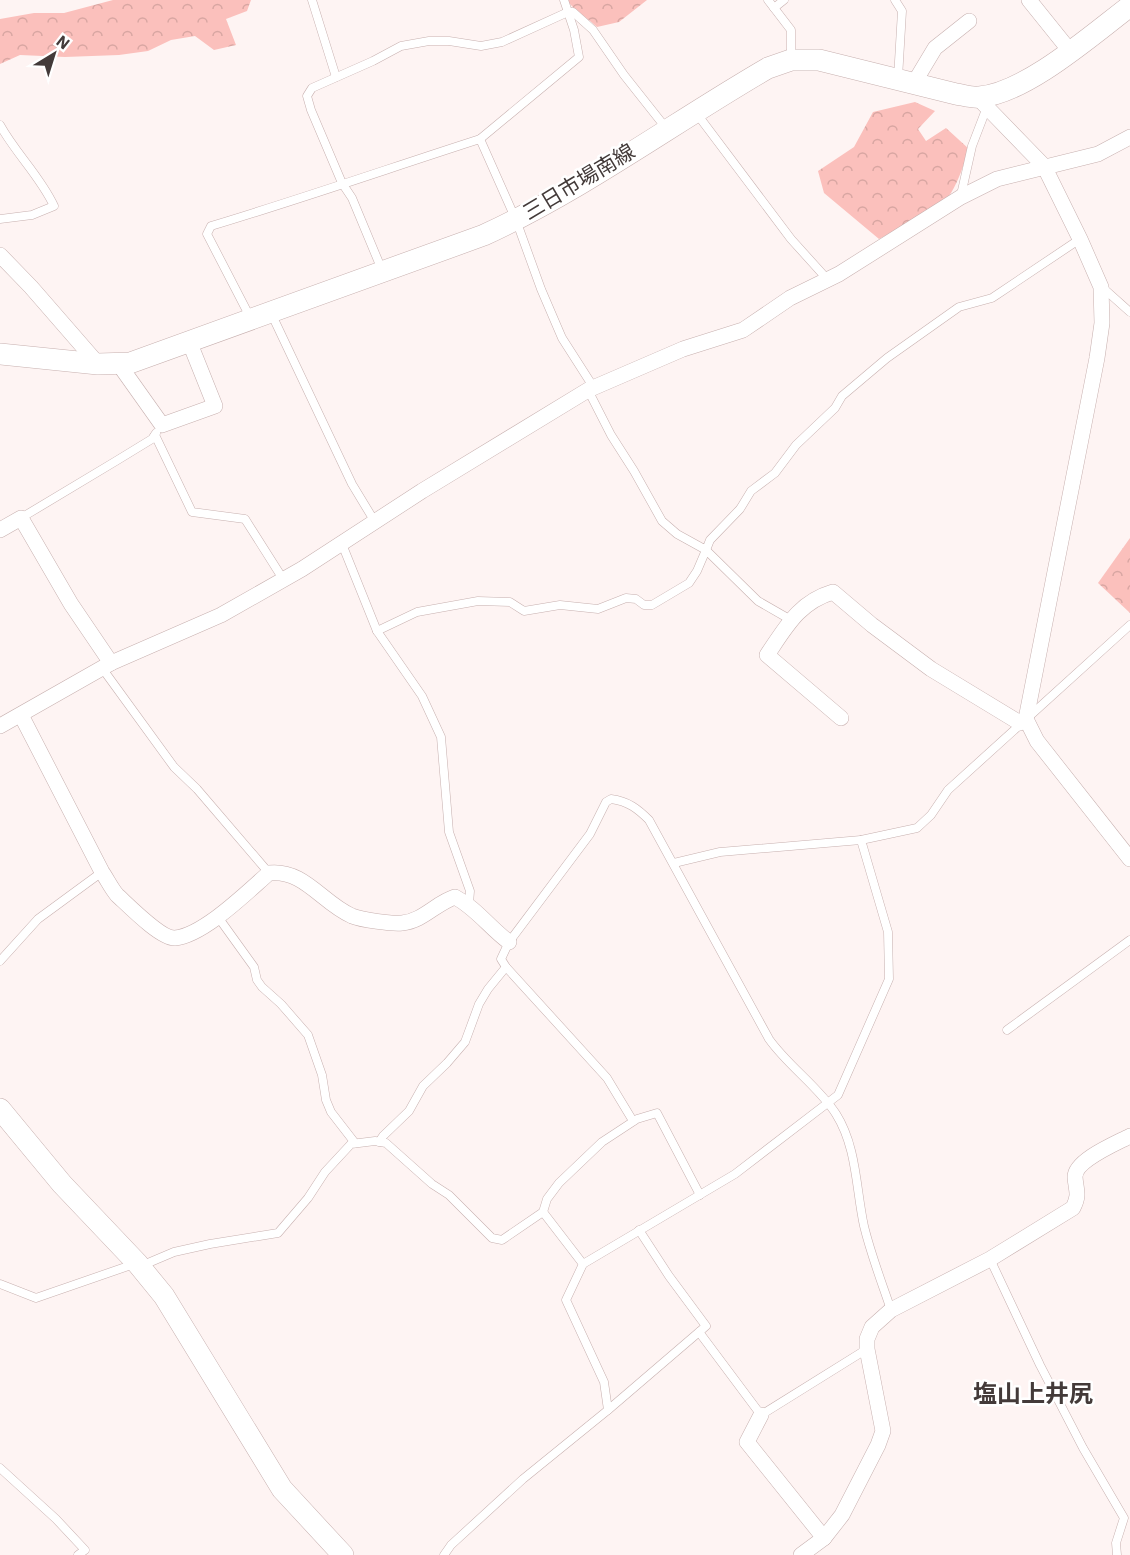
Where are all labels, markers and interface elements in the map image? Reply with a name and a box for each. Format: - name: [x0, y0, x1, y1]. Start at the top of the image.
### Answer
- north arrow: [24, 24, 84, 84]
- text: N: [53, 31, 74, 54]
- street label: 三日市場南線: [517, 137, 640, 226]
- district label: 塩山上井尻: [973, 1377, 1093, 1409]

